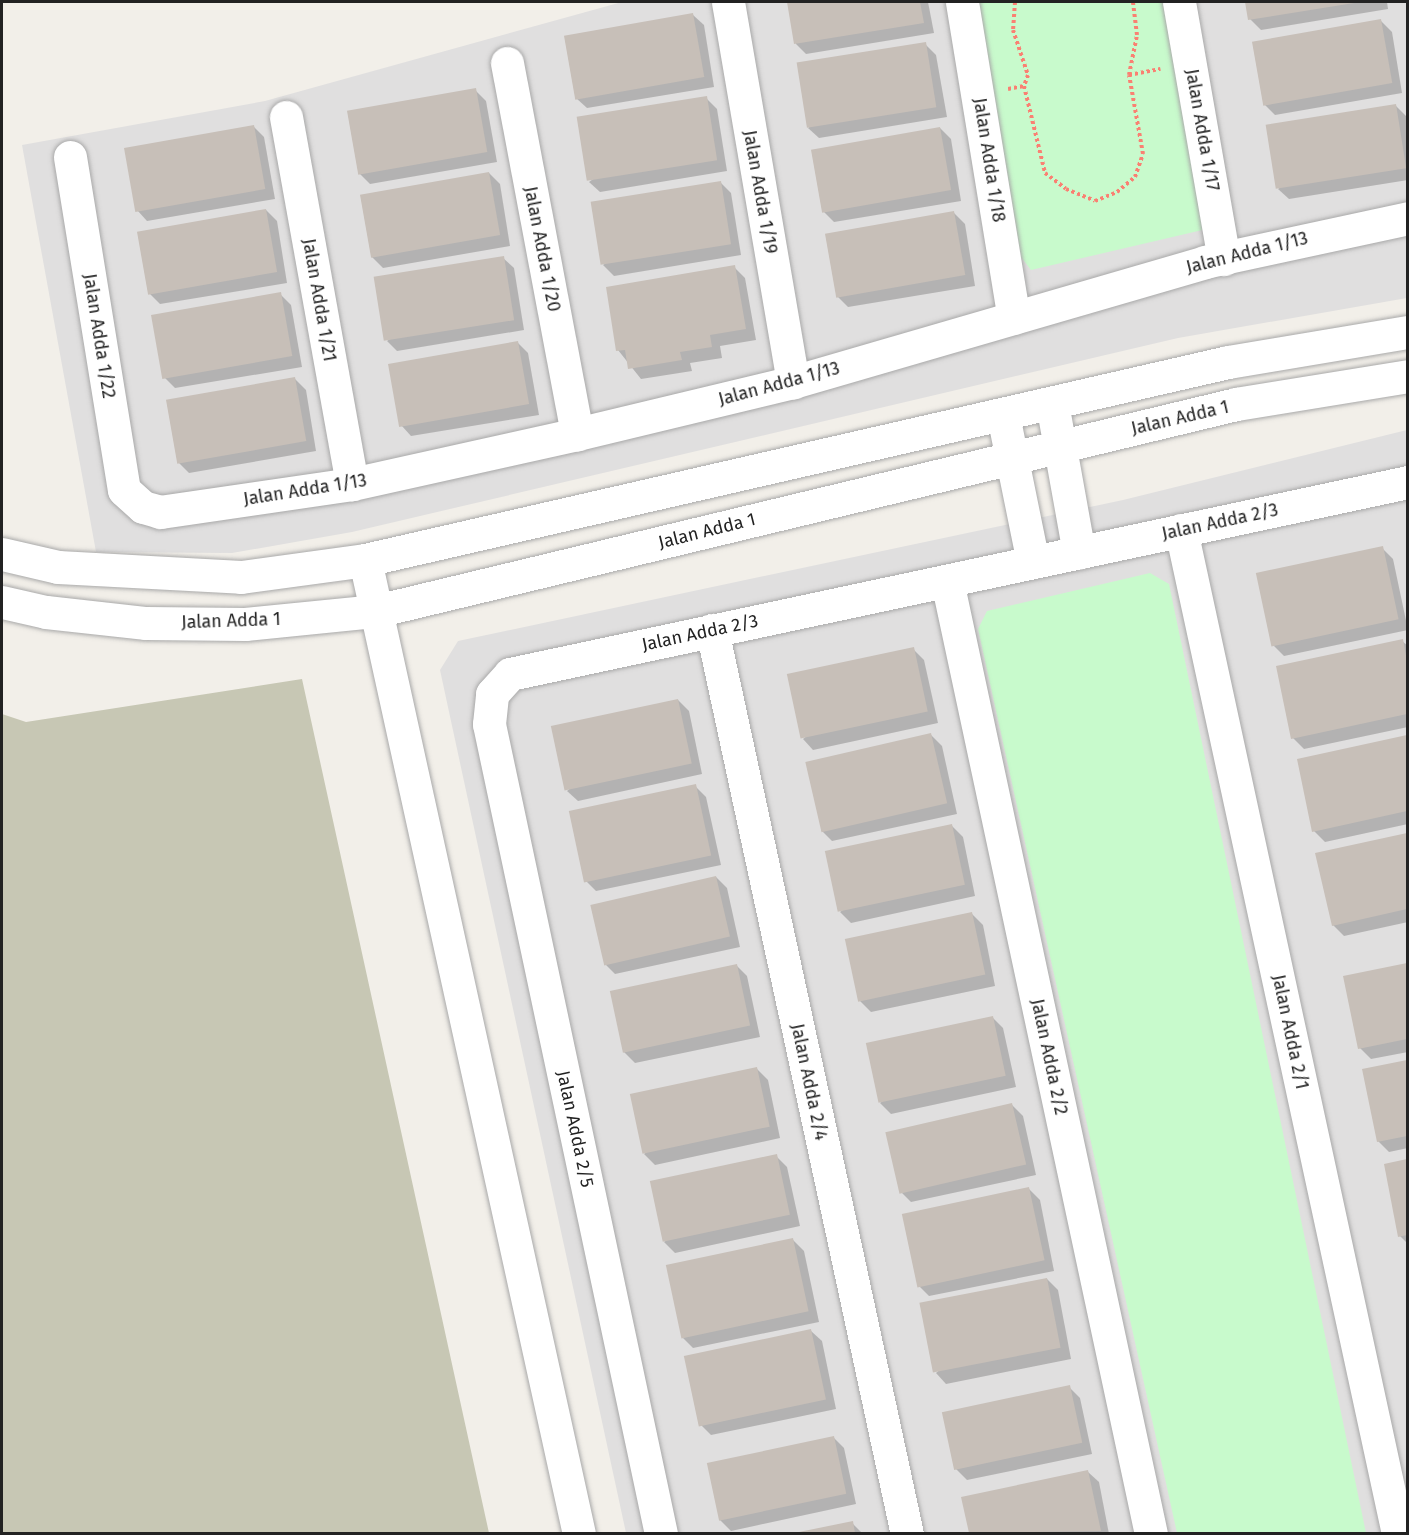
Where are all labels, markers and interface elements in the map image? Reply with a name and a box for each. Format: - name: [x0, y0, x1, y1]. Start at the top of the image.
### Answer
- street label: Jalan Adda 1/17: [1181, 67, 1223, 193]
- street label: Jalan Adda 1/18: [969, 96, 1009, 224]
- street label: Jalan Adda 1/19: [739, 129, 781, 255]
- street label: Jalan Adda 1/20: [519, 185, 565, 313]
- street label: Jalan Adda 1/13: [1184, 227, 1310, 279]
- street label: Jalan Adda 1/21: [298, 237, 340, 363]
- street label: Jalan Adda 1/22: [78, 272, 120, 400]
- street label: Jalan Adda 1/13: [716, 357, 842, 411]
- street label: Jalan Adda 1: [1129, 396, 1231, 440]
- street label: Jalan Adda 1/13: [242, 470, 368, 510]
- street label: Jalan Adda 2/3: [1160, 499, 1280, 545]
- street label: Jalan Adda 1: [656, 508, 758, 554]
- street label: Jalan Adda 1: [181, 608, 281, 634]
- street label: Jalan Adda 2/3: [640, 610, 760, 656]
- street label: Jalan Adda 2/1: [1267, 973, 1313, 1091]
- street label: Jalan Adda 2/2: [1026, 997, 1072, 1117]
- street label: Jalan Adda 2/4: [786, 1022, 832, 1142]
- street label: Jalan Adda 2/5: [552, 1069, 598, 1189]

